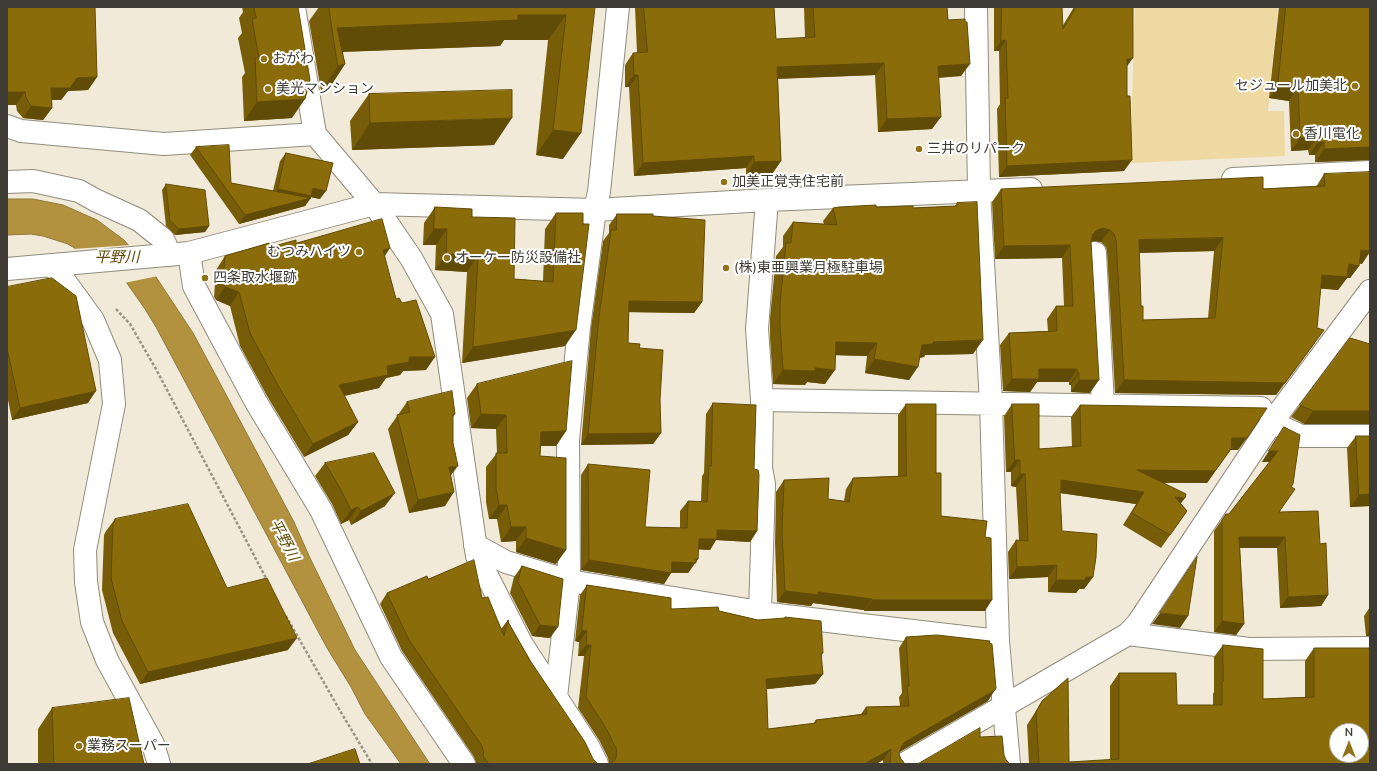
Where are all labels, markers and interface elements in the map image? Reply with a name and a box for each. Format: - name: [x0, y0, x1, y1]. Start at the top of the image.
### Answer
- place label: おがわ: [272, 51, 314, 67]
- marker: おがわ: [259, 54, 269, 64]
- place label: セジュール加美北: [1235, 78, 1347, 94]
- place label: 美光マンション: [276, 81, 374, 97]
- marker: セジュール加美北: [1350, 81, 1360, 91]
- marker: 美光マンション: [263, 84, 273, 94]
- place label: 香川電化: [1304, 126, 1360, 142]
- marker: 香川電化: [1291, 129, 1301, 139]
- place label: 三井のリパーク: [927, 141, 1025, 157]
- marker: 三井のリパーク: [914, 144, 924, 154]
- place label: 加美正覚寺住宅前: [732, 174, 844, 190]
- marker: 加美正覚寺住宅前: [719, 177, 729, 187]
- place label: むつみハイツ: [267, 244, 351, 260]
- marker: むつみハイツ: [354, 247, 364, 257]
- water label: 平野川: [95, 248, 139, 266]
- place label: オーケー防災設備社: [455, 250, 581, 266]
- marker: オーケー防災設備社: [442, 253, 452, 263]
- place label: (株)東亜興業月極駐車場: [734, 260, 883, 276]
- marker: (株)東亜興業月極駐車場: [721, 263, 731, 273]
- place label: 四条取水堰跡: [213, 270, 297, 286]
- marker: 四条取水堰跡: [200, 273, 210, 283]
- water label: 平野川: [265, 516, 303, 564]
- north arrow: [1329, 723, 1369, 763]
- text: N: [1345, 725, 1353, 739]
- place label: 業務スーパー: [87, 738, 171, 754]
- marker: 業務スーパー: [74, 741, 84, 751]

